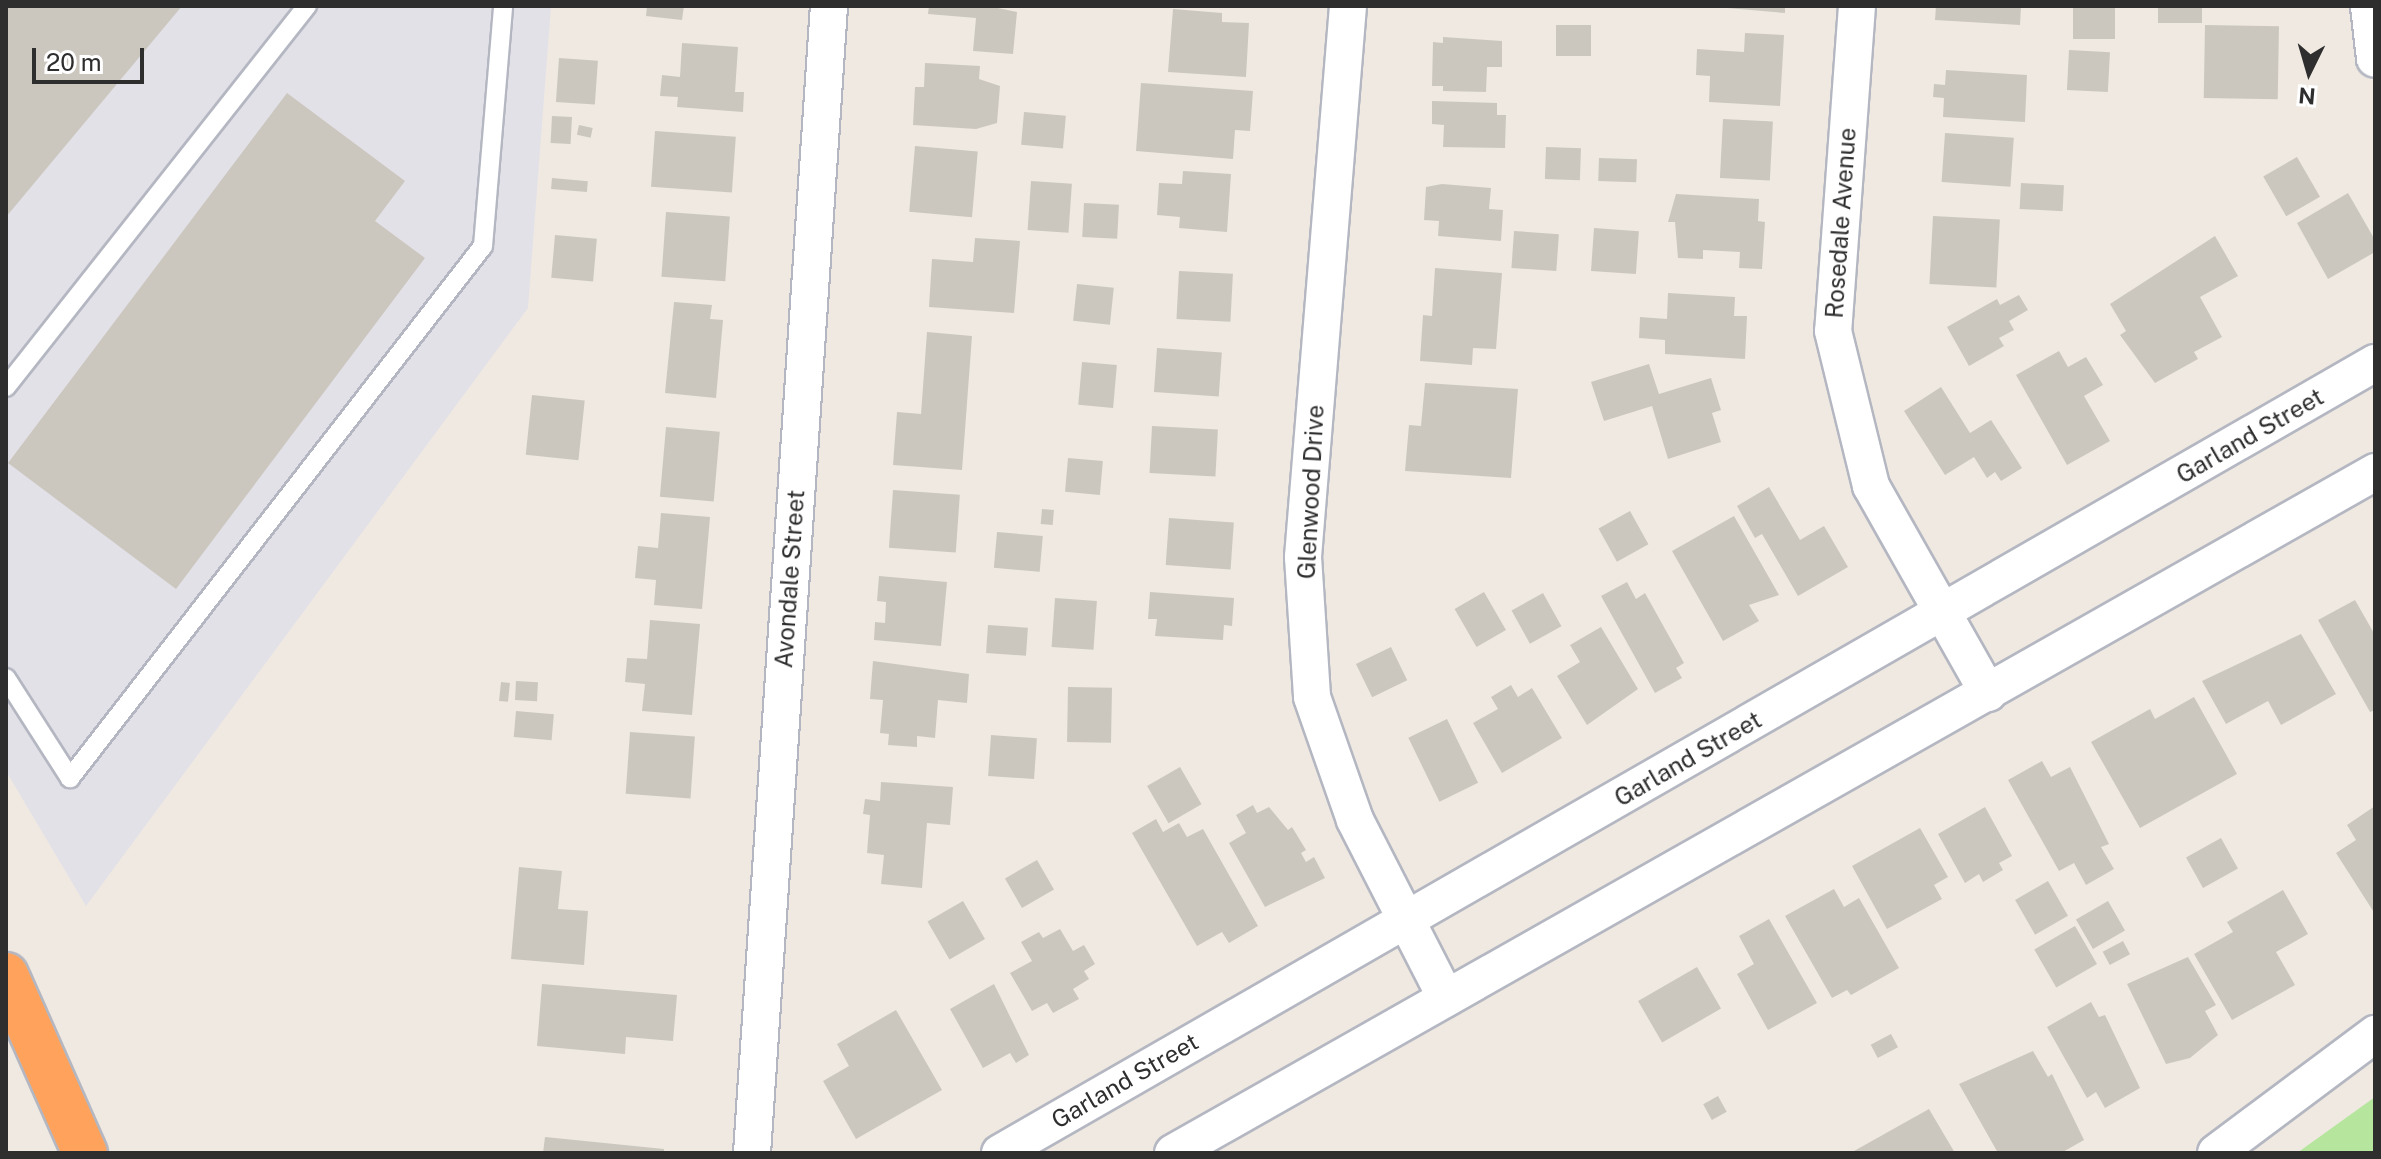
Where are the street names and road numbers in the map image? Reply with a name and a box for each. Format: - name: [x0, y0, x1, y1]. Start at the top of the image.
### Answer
- street label: Rosedale Avenue: [1820, 127, 1862, 319]
- street label: Garland Street: [2171, 382, 2329, 490]
- street label: Glenwood Drive: [1292, 404, 1330, 580]
- street label: Avondale Street: [769, 489, 811, 669]
- street label: Garland Street: [1609, 705, 1767, 813]
- street label: Garland Street: [1046, 1027, 1204, 1135]

